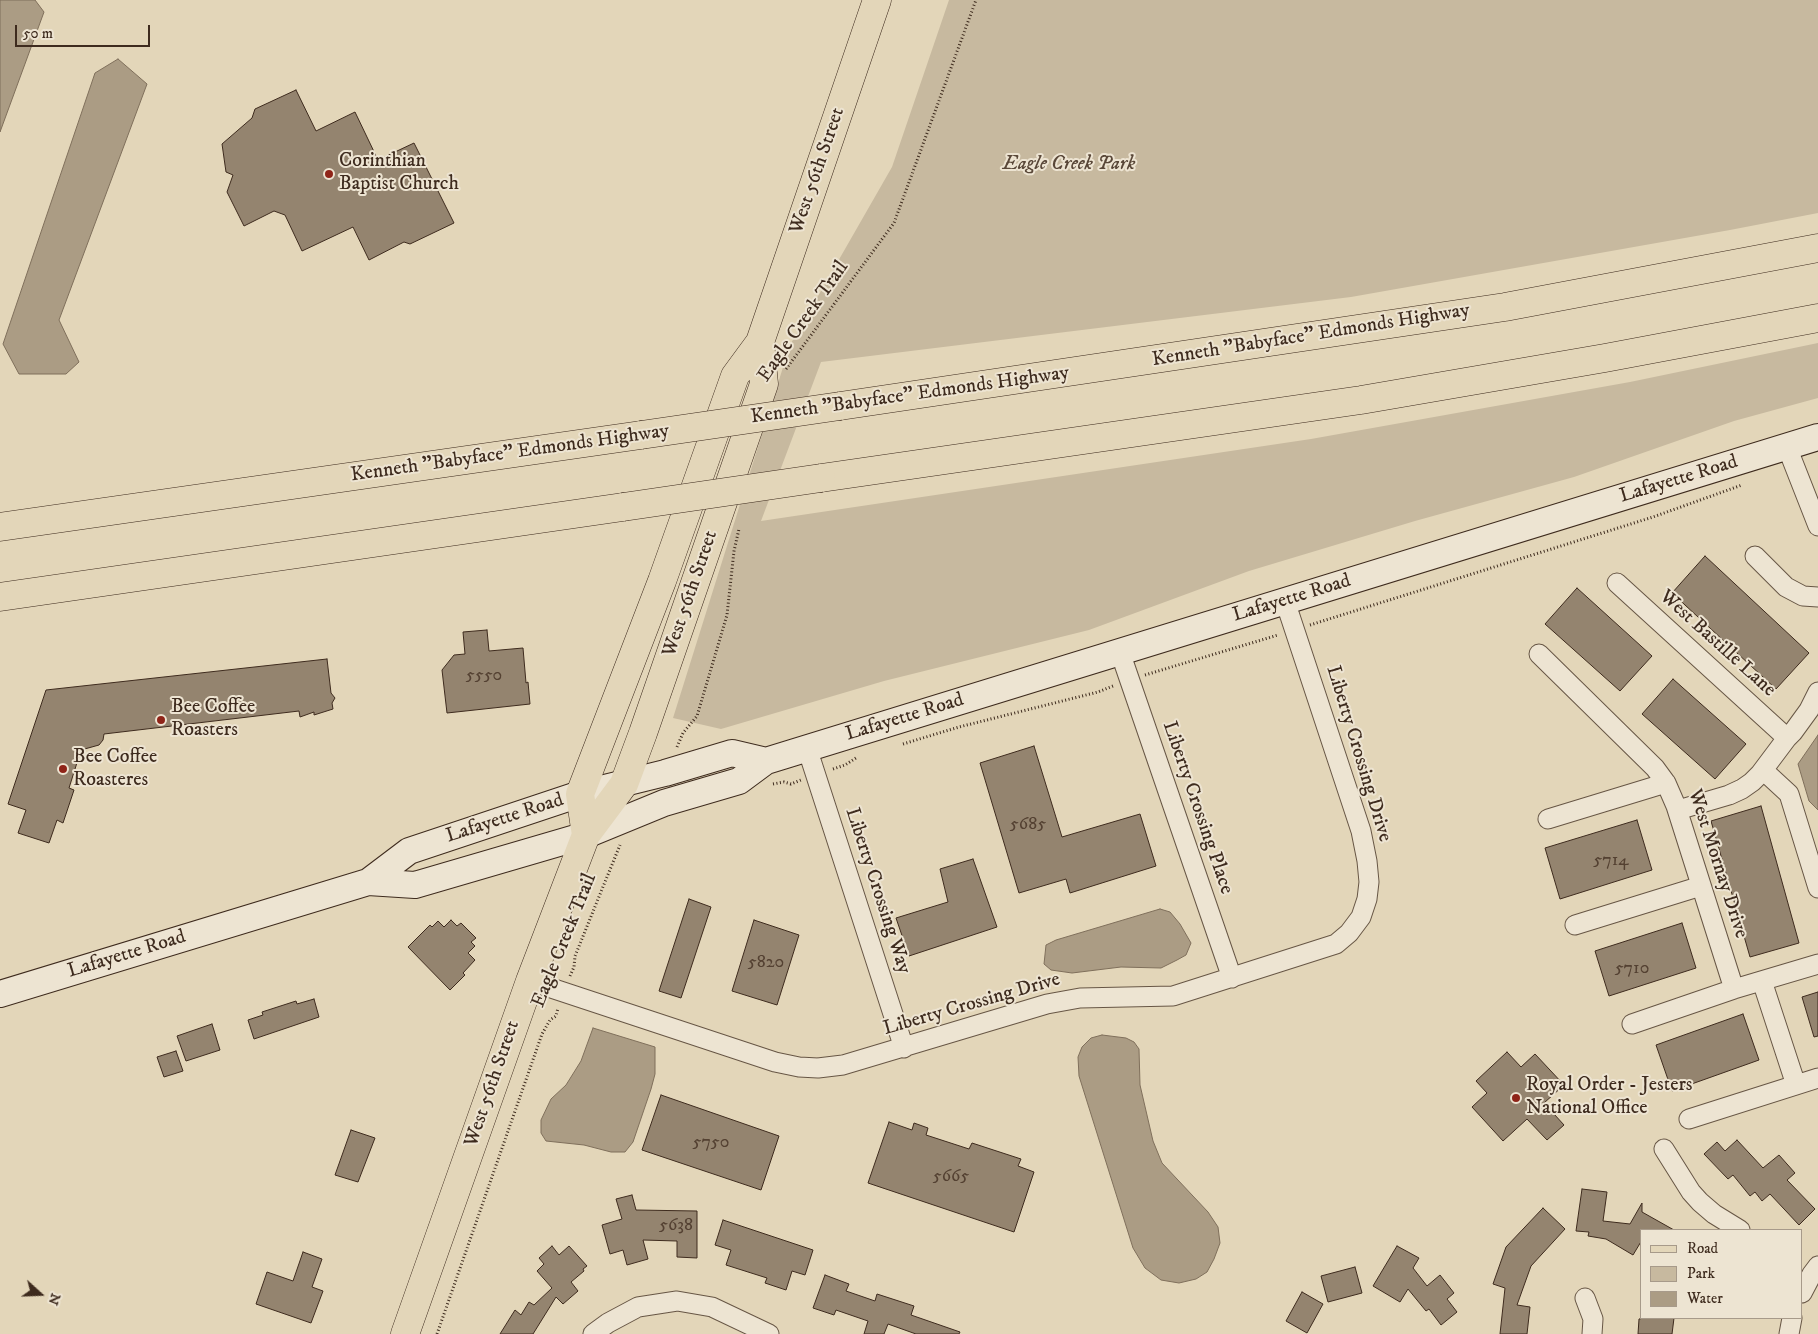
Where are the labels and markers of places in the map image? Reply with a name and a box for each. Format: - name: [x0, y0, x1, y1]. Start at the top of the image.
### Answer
- place label: Corinthian Baptist Church: [339, 150, 459, 197]
- marker: Corinthian Baptist Church: [323, 168, 335, 180]
- place label: Bee Coffee Roasters: [171, 696, 255, 743]
- marker: Bee Coffee Roasters: [155, 714, 167, 726]
- place label: Bee Coffee Roasteres: [73, 746, 157, 793]
- marker: Bee Coffee Roasteres: [57, 763, 69, 775]
- place label: Royal Order - Jesters National Office: [1526, 1074, 1693, 1121]
- marker: Royal Order - Jesters National Office: [1510, 1092, 1522, 1104]

